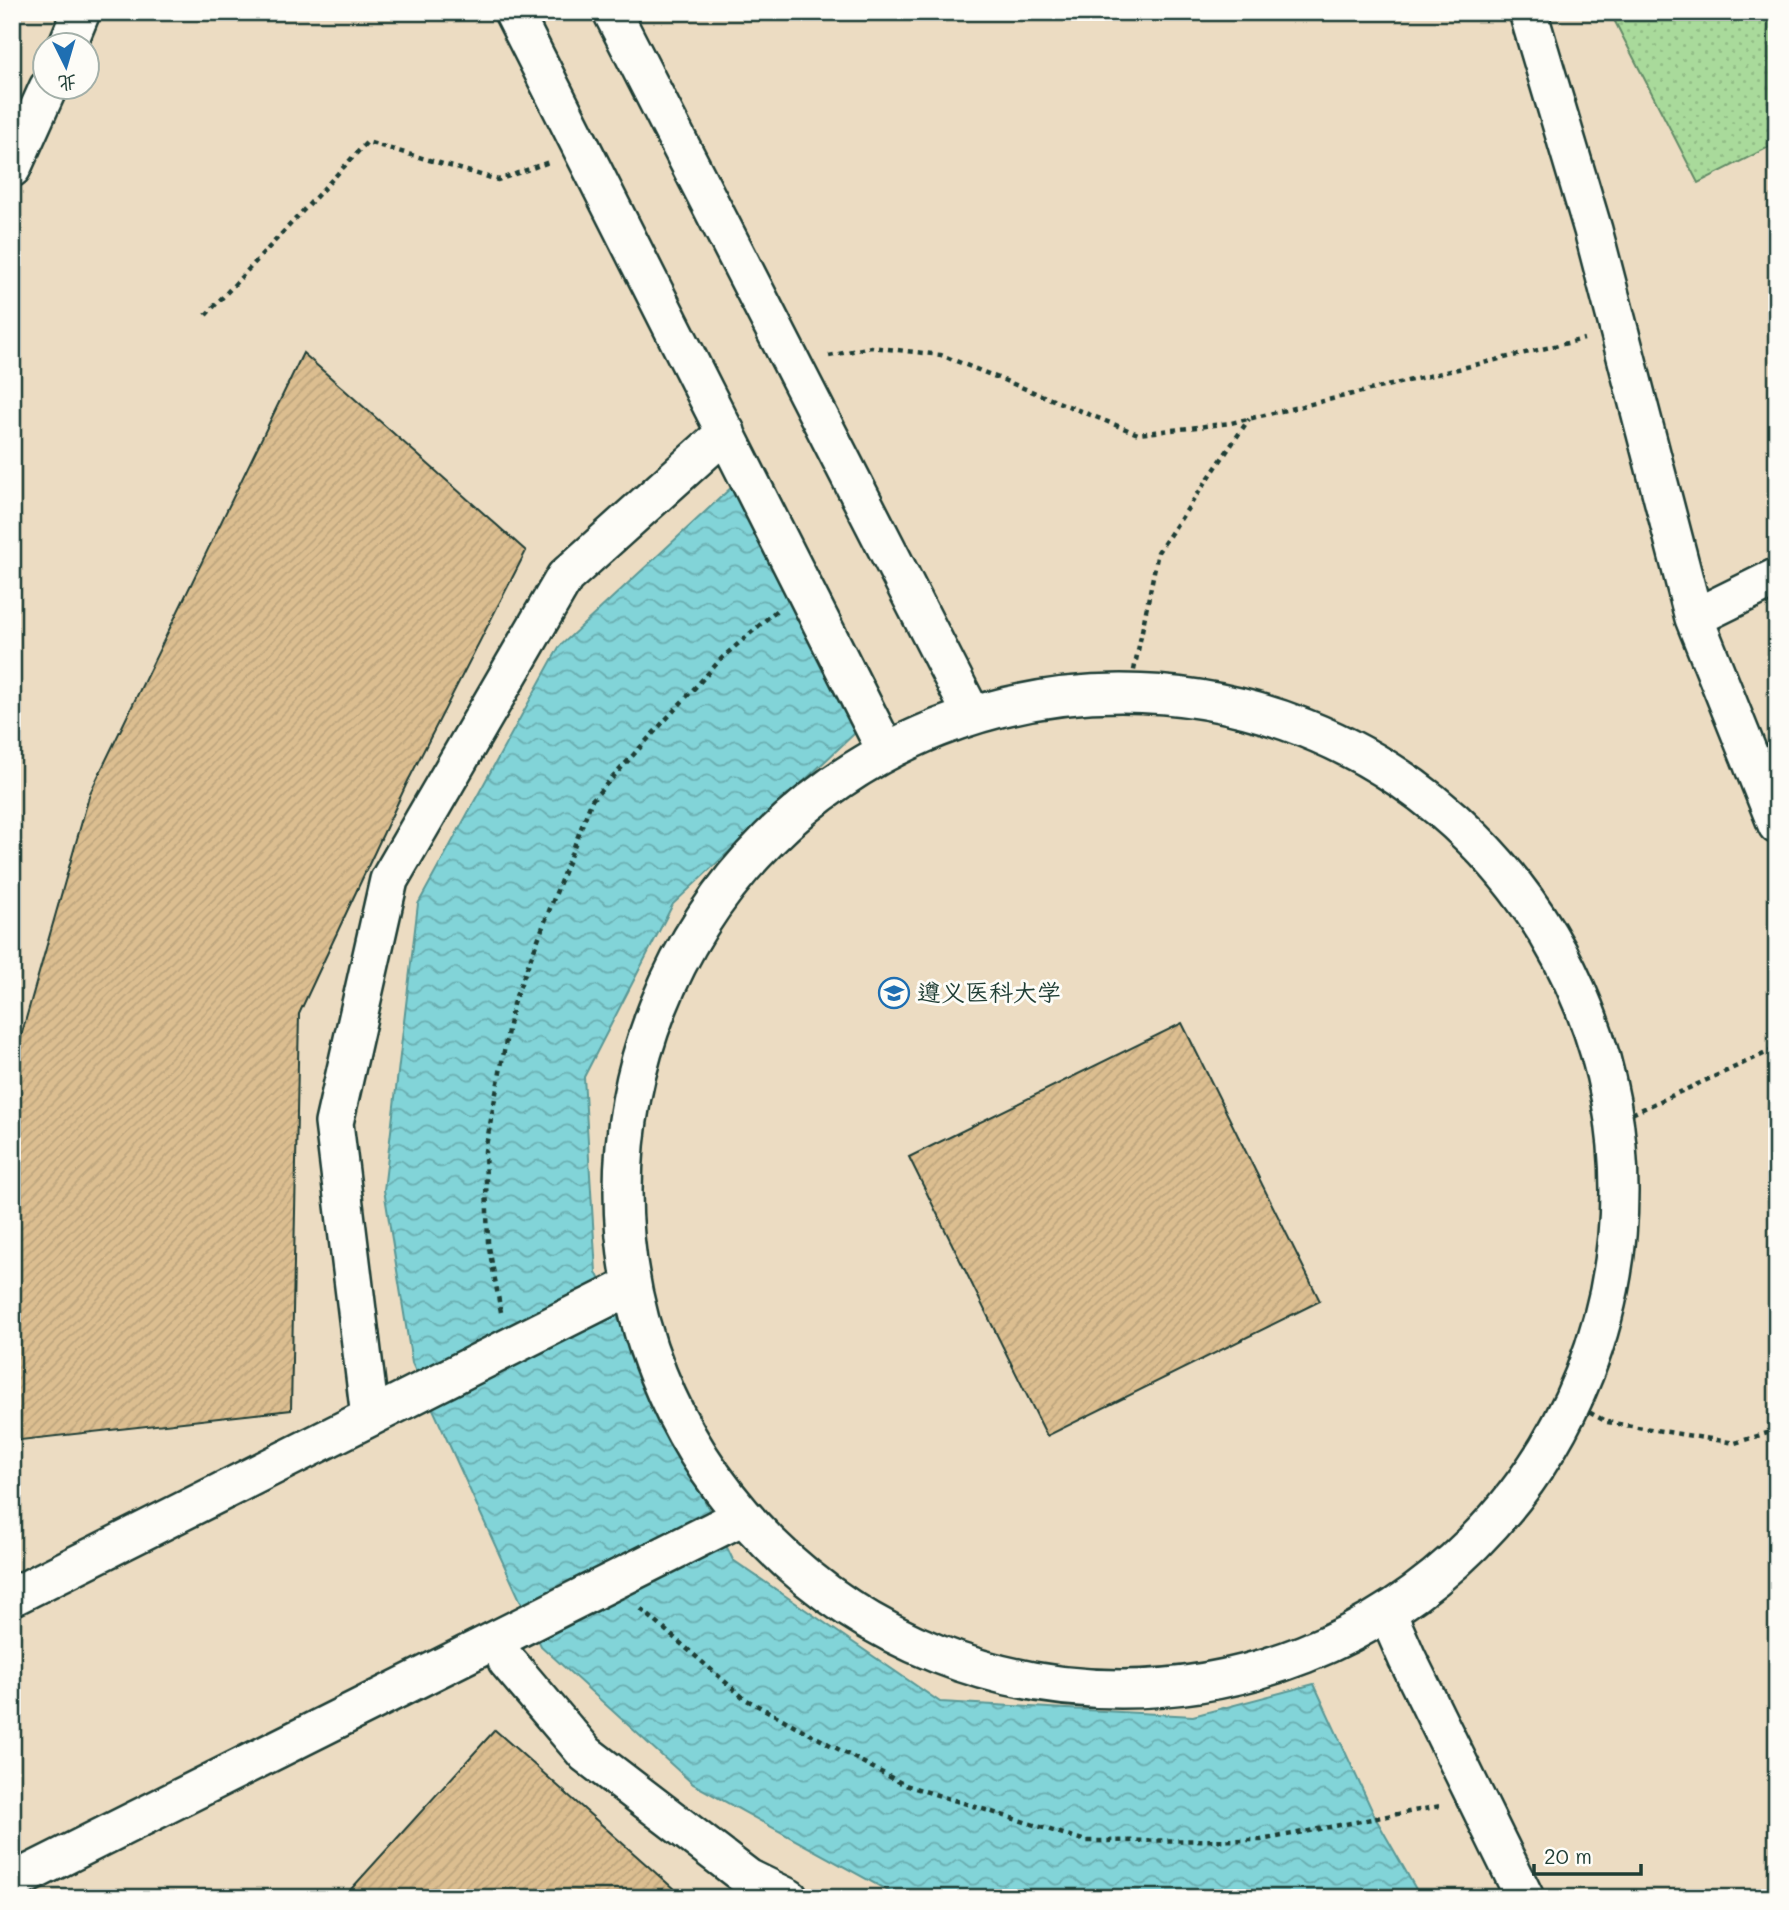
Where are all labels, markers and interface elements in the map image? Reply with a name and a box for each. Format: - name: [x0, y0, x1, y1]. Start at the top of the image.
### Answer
- north arrow: [32, 32, 102, 102]
- text: 北: [57, 70, 78, 97]
- school or university icon: 遵义医科大学: [877, 976, 911, 1010]
- place label: 遵义医科大学: [917, 976, 1061, 1007]
- scale bar: [1534, 1833, 1640, 1877]
- text: 20 m: [1544, 1842, 1592, 1869]

